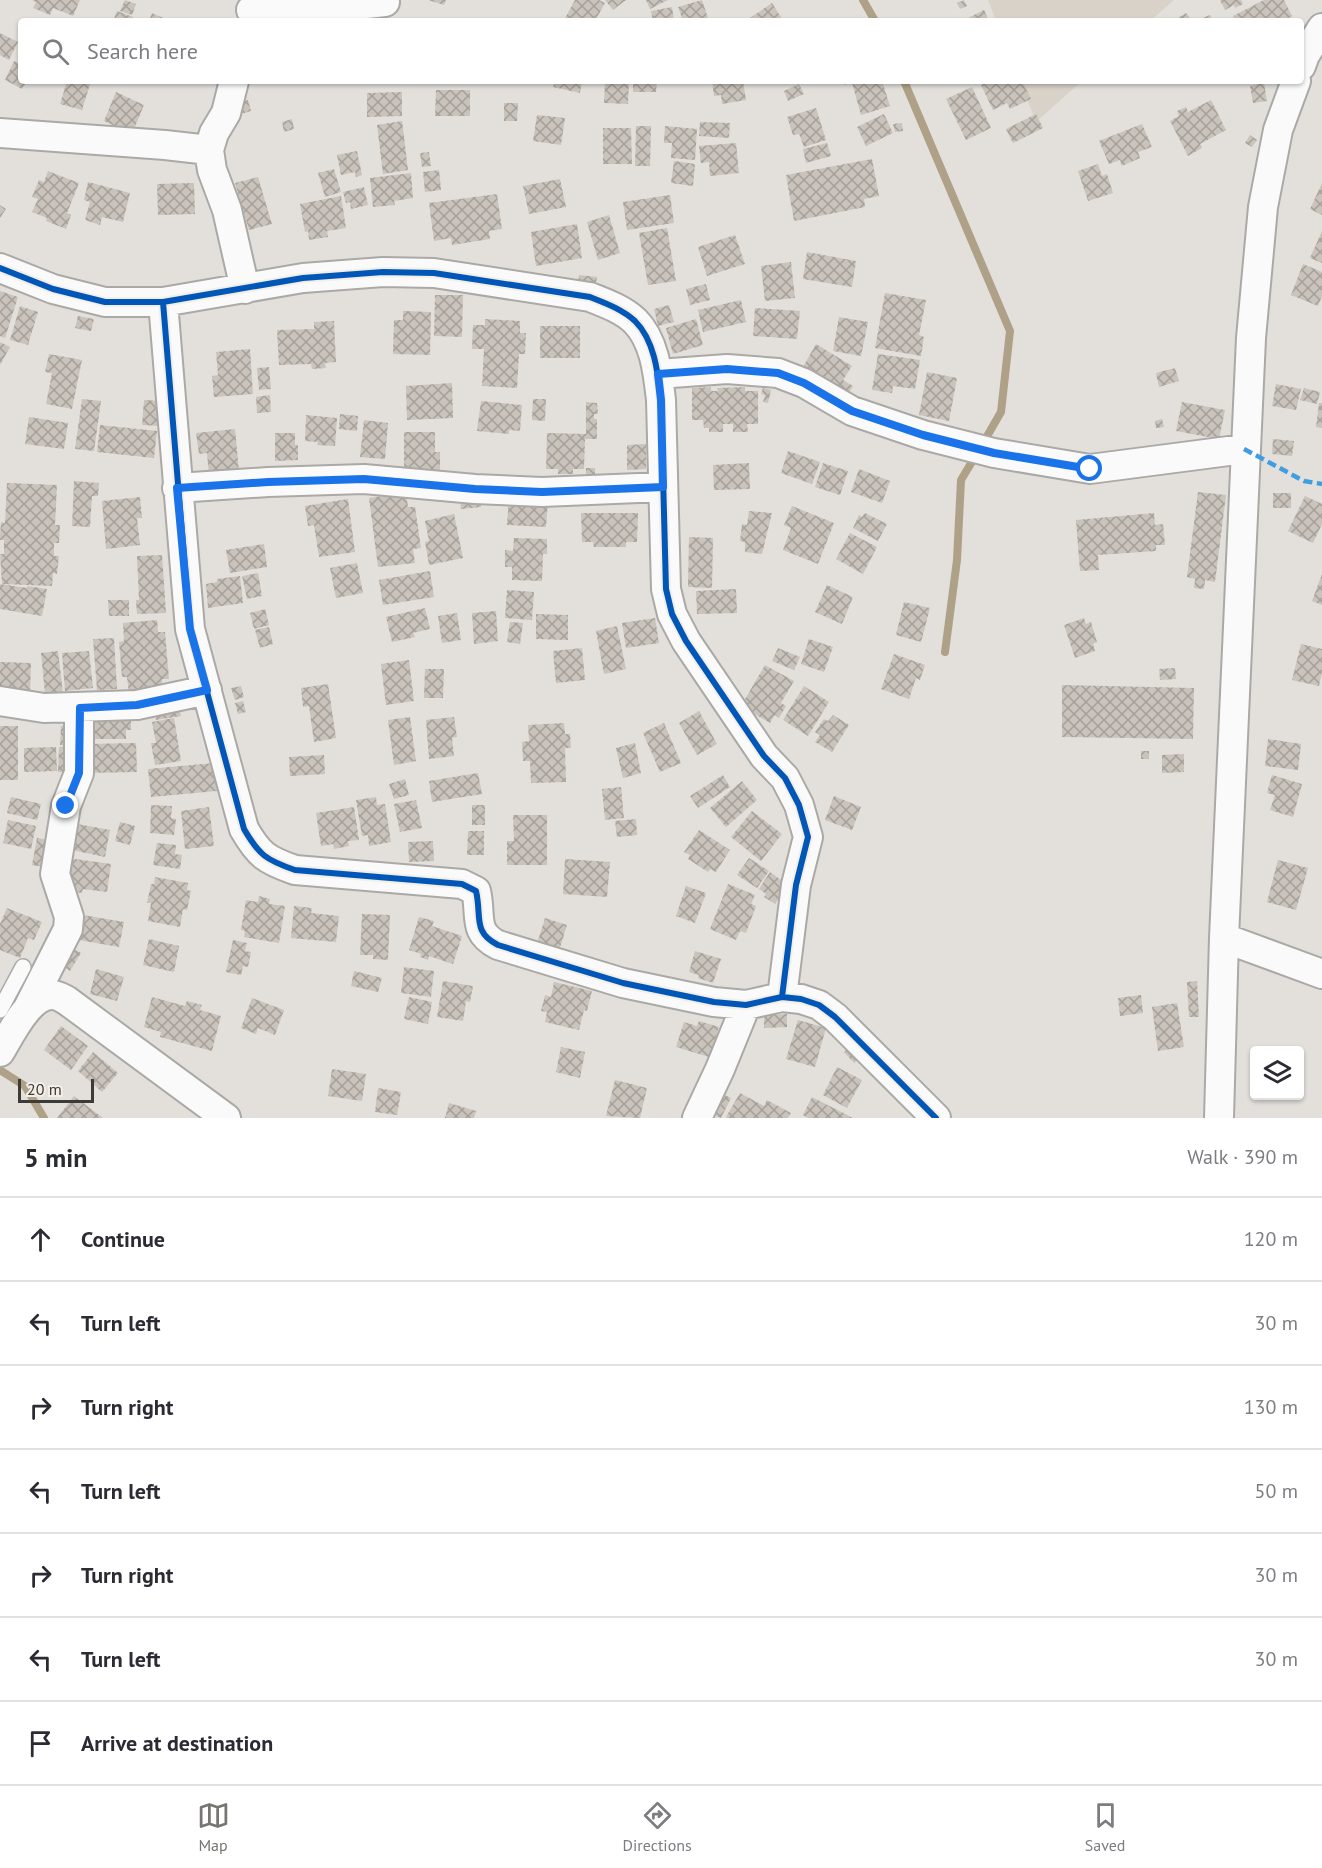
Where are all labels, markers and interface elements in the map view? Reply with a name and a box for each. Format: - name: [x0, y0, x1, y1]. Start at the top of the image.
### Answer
- search box: [18, 18, 1304, 84]
- icon: search: [39, 35, 72, 68]
- text: Search here: [87, 37, 198, 65]
- route start: [1076, 455, 1102, 481]
- route end: [52, 792, 78, 818]
- map controls: [1250, 1046, 1304, 1100]
- button: layers: [1250, 1046, 1304, 1100]
- scale bar: [18, 1076, 94, 1104]
- text: 20 m: [27, 1079, 62, 1099]
- text: 5 min: [24, 1141, 87, 1174]
- text: Walk · 390 m: [1187, 1144, 1298, 1170]
- icon: ahead: [24, 1223, 57, 1256]
- text: Continue: [81, 1225, 165, 1253]
- text: 120 m: [1244, 1226, 1298, 1252]
- icon: left: [24, 1307, 57, 1340]
- text: Turn left: [81, 1309, 161, 1337]
- text: 30 m: [1255, 1310, 1298, 1336]
- icon: right: [24, 1391, 57, 1424]
- text: Turn right: [81, 1393, 173, 1421]
- text: 130 m: [1244, 1394, 1298, 1420]
- icon: left: [24, 1475, 57, 1508]
- text: Turn left: [81, 1477, 161, 1505]
- text: 50 m: [1255, 1478, 1298, 1504]
- icon: right: [24, 1559, 57, 1592]
- text: Turn right: [81, 1561, 173, 1589]
- text: 30 m: [1255, 1562, 1298, 1588]
- icon: left: [24, 1643, 57, 1676]
- text: Turn left: [81, 1645, 161, 1673]
- text: 30 m: [1255, 1646, 1298, 1672]
- icon: arrive: [24, 1727, 57, 1760]
- text: Arrive at destination: [81, 1729, 273, 1757]
- tab: Map: [197, 1799, 230, 1855]
- tab: Directions: [623, 1799, 692, 1855]
- tab: Saved: [1085, 1799, 1125, 1855]

